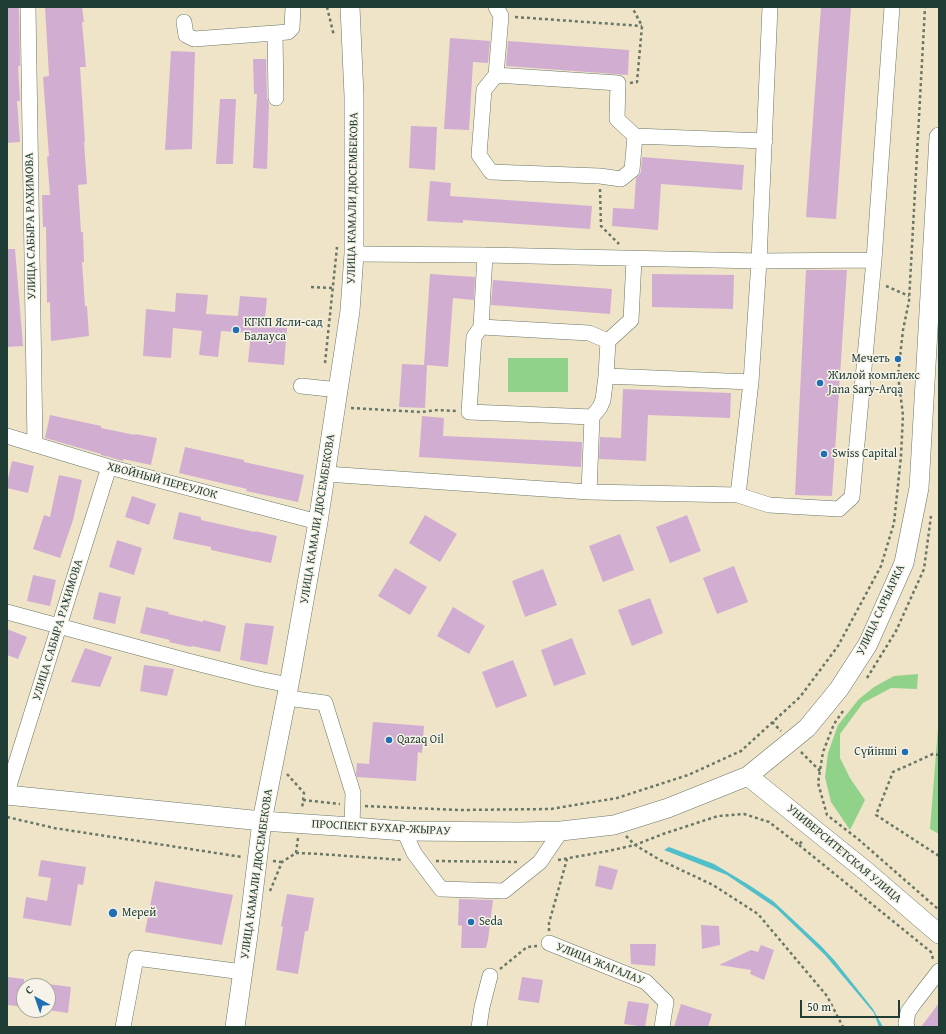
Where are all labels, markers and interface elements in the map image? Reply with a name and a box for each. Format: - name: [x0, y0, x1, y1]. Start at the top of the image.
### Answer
- street label: УЛИЦА КАМАЛИ ДЮСЕМБЕКОВА: [344, 112, 362, 284]
- street label: УЛИЦА САБЫРА РАХИМОВА: [23, 152, 39, 300]
- place label: КГКП Ясли-сад Балауса: [244, 316, 323, 344]
- marker: КГКП Ясли-сад Балауса: [231, 325, 241, 335]
- place label: Мечеть: [851, 352, 890, 366]
- marker: Мечеть: [893, 354, 903, 364]
- place label: Жилой комплекс Jana Sary-Arqa: [828, 369, 920, 397]
- marker: Жилой комплекс Jana Sary-Arqa: [815, 378, 825, 388]
- street label: УЛИЦА КАМАЛИ ДЮСЕМБЕКОВА: [297, 433, 339, 605]
- place label: Swiss Capital: [832, 447, 897, 461]
- marker: Swiss Capital: [819, 449, 829, 459]
- street label: ХВОЙНЫЙ ПЕРЕУЛОК: [105, 459, 219, 503]
- street label: УЛИЦА САБЫРА РАХИМОВА: [30, 558, 86, 702]
- street label: УЛИЦА САРЫАРКА: [854, 562, 908, 658]
- place label: Qazaq Oil: [397, 733, 444, 747]
- marker: Qazaq Oil: [384, 735, 394, 745]
- place label: Сүйінші: [854, 745, 897, 759]
- marker: Сүйінші: [900, 747, 910, 757]
- street label: УЛИЦА КАМАЛИ ДЮСЕМБЕКОВА: [238, 788, 276, 960]
- street label: УНИВЕРСИТЕТСКАЯ УЛИЦА: [784, 802, 904, 906]
- street label: ПРОСПЕКТ БУХАР-ЖЫРАУ: [311, 817, 451, 839]
- place label: Мерей: [122, 906, 156, 920]
- marker: Мерей: [107, 907, 119, 919]
- place label: Seda: [479, 915, 503, 929]
- marker: Seda: [466, 917, 476, 927]
- street label: УЛИЦА ЖАГАЛАУ: [554, 940, 646, 988]
- north arrow: [16, 978, 56, 1018]
- text: С: [21, 981, 36, 998]
- scale bar: [802, 992, 902, 1018]
- text: 50 m: [807, 998, 831, 1015]

